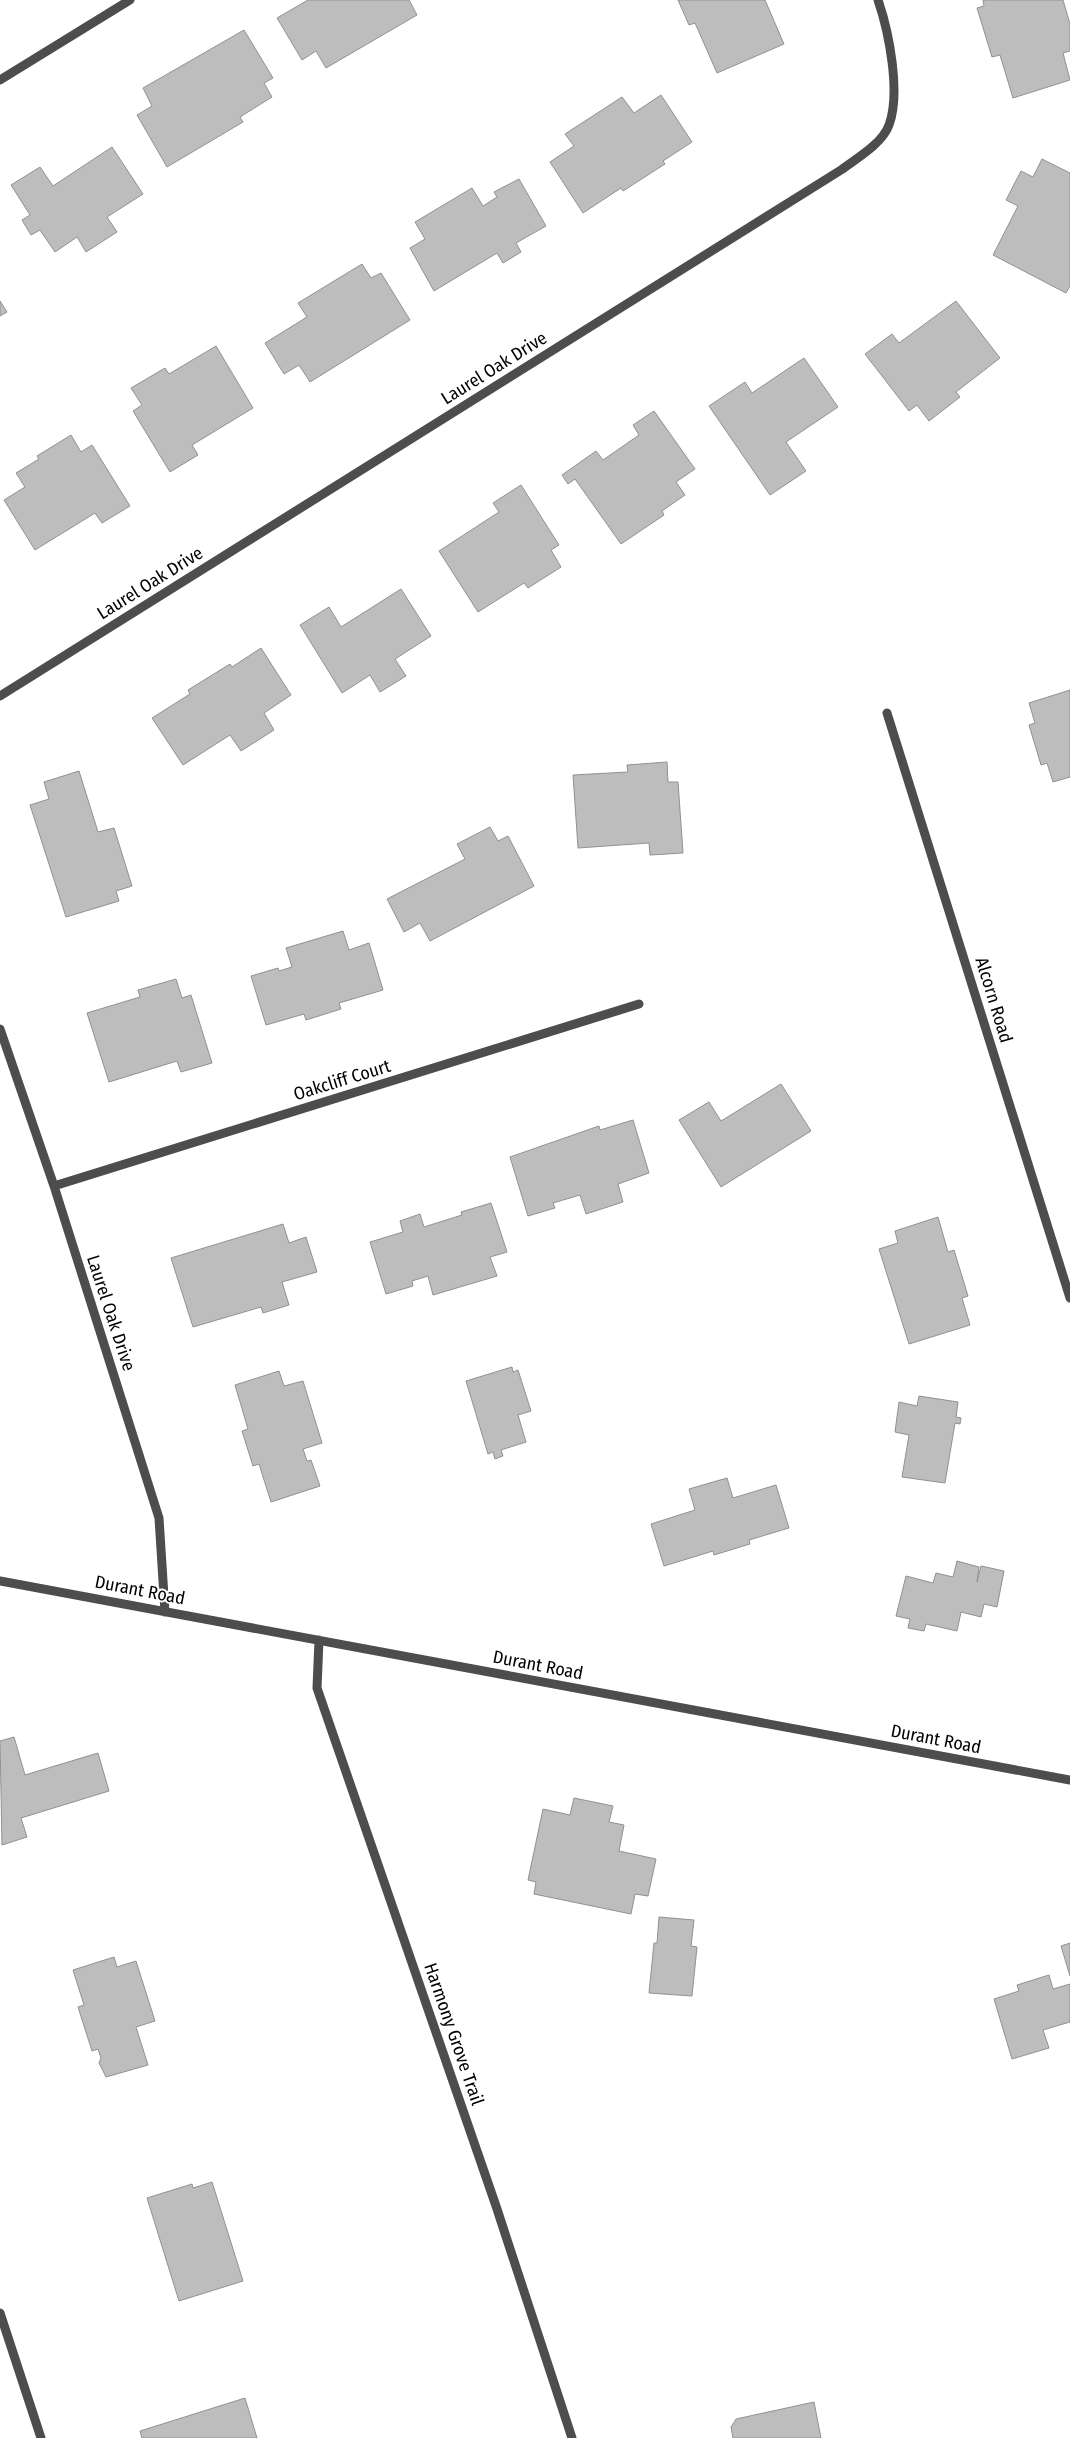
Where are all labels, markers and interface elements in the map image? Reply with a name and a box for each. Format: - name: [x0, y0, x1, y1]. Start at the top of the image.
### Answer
- street label: Laurel Oak Drive: [437, 327, 551, 409]
- street label: Laurel Oak Drive: [93, 542, 207, 624]
- street label: Alcorn Road: [971, 955, 1017, 1045]
- street label: Oakcliff Court: [291, 1055, 393, 1105]
- street label: Laurel Oak Drive: [82, 1252, 140, 1374]
- street label: Durant Road: [93, 1570, 187, 1610]
- street label: Durant Road: [491, 1645, 585, 1685]
- street label: Durant Road: [889, 1719, 983, 1759]
- street label: Harmony Grove Trail: [419, 1960, 489, 2108]

